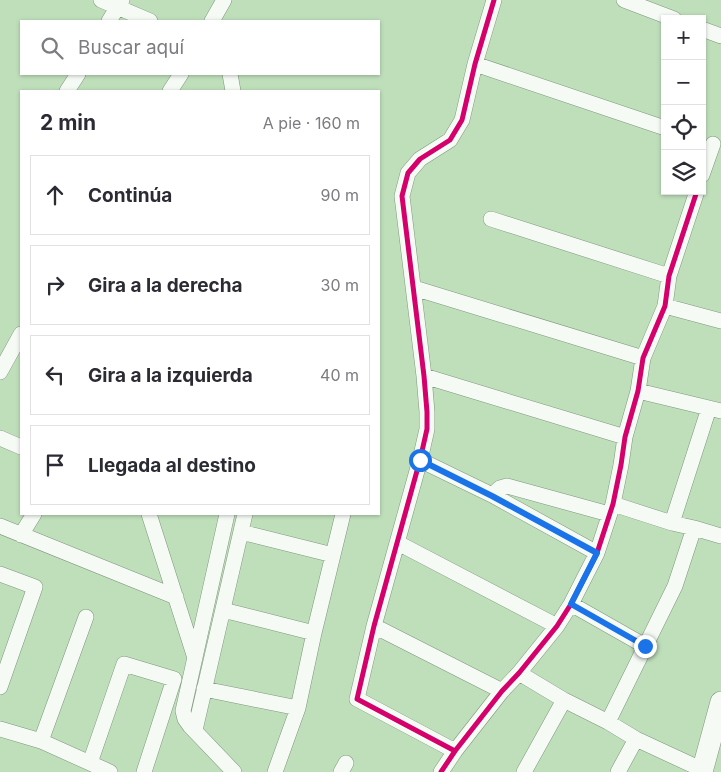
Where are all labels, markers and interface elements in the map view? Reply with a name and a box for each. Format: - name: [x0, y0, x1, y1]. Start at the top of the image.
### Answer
- map controls: [661, 15, 706, 195]
- button: +: [661, 15, 706, 60]
- search box: [20, 20, 380, 75]
- icon: search: [38, 34, 66, 62]
- text: Buscar aquí: [78, 36, 184, 59]
- button: −: [661, 60, 706, 105]
- button: locate: [661, 105, 706, 150]
- text: 2 min: [40, 110, 96, 135]
- text: A pie · 160 m: [263, 113, 360, 133]
- button: layers: [661, 150, 706, 195]
- icon: ahead: [41, 181, 69, 209]
- text: Continúa: [88, 184, 172, 207]
- text: 90 m: [320, 185, 359, 205]
- icon: right: [41, 271, 69, 299]
- text: Gira a la derecha: [88, 274, 243, 297]
- text: 30 m: [321, 275, 359, 295]
- icon: left: [41, 361, 69, 389]
- text: Gira a la izquierda: [88, 364, 253, 387]
- text: 40 m: [320, 365, 359, 385]
- route start: [409, 449, 432, 472]
- icon: arrive: [41, 451, 69, 479]
- text: Llegada al destino: [88, 454, 256, 477]
- route end: [634, 635, 657, 658]

